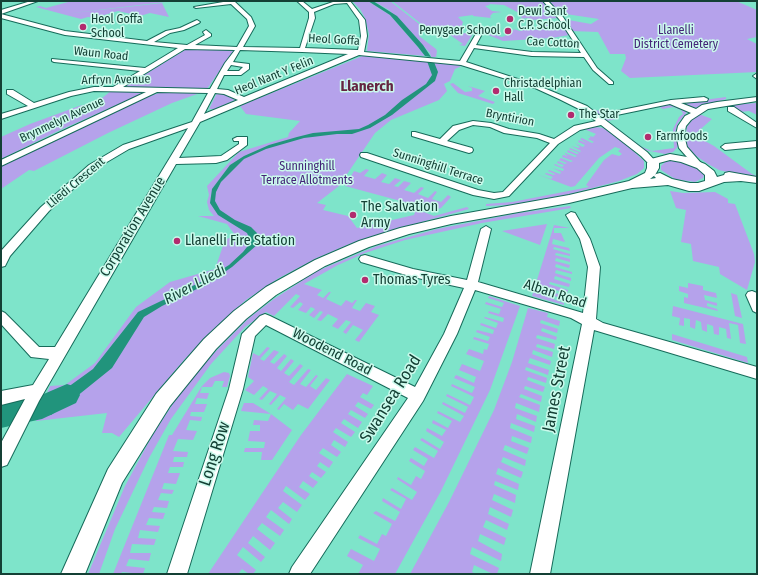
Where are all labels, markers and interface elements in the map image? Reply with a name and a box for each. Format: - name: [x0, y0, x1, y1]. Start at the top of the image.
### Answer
- place label: Dewi Sant C.P. School: [518, 5, 570, 33]
- place label: Heol Goffa School: [91, 13, 143, 41]
- marker: Dewi Sant C.P. School: [505, 14, 515, 24]
- marker: Heol Goffa School: [78, 22, 88, 32]
- place label: Penygaer School: [419, 24, 500, 38]
- park label: Llanelli District Cemetery: [634, 24, 718, 52]
- marker: Penygaer School: [503, 26, 513, 36]
- street label: Heol Goffa: [308, 31, 360, 49]
- street label: Cae Cotton: [526, 34, 580, 52]
- street label: Waun Road: [73, 44, 129, 64]
- street label: Heol Nant Y Felin: [232, 54, 316, 98]
- street label: Arfryn Avenue: [81, 72, 151, 88]
- place label: Christadelphian Hall: [504, 77, 582, 105]
- district label: Llanerch: [340, 78, 394, 96]
- marker: Christadelphian Hall: [491, 86, 501, 96]
- street label: Brynmelyn Avenue: [18, 94, 106, 146]
- street label: Bryntirion: [484, 106, 536, 130]
- place label: The Star: [579, 108, 619, 122]
- marker: The Star: [566, 110, 576, 120]
- place label: Farmfoods: [656, 130, 708, 144]
- marker: Farmfoods: [643, 132, 653, 142]
- street label: Sunninghill Terrace: [391, 146, 485, 188]
- street label: Lliedi Crescent: [44, 155, 108, 211]
- park label: Sunninghill Terrace Allotments: [261, 160, 353, 188]
- street label: Corporation Avenue: [97, 174, 169, 280]
- place label: The Salvation Army: [361, 199, 438, 232]
- marker: The Salvation Army: [348, 210, 358, 220]
- place label: Llanelli Fire Station: [185, 233, 295, 249]
- marker: Llanelli Fire Station: [172, 236, 182, 246]
- water label: River Lliedi: [161, 261, 229, 309]
- place label: Thomas Tyres: [373, 272, 451, 288]
- marker: Thomas Tyres: [360, 275, 370, 285]
- street label: Alban Road: [522, 276, 588, 312]
- street label: Woodend Road: [290, 325, 374, 379]
- street label: James Street: [539, 344, 575, 434]
- street label: Swansea Road: [356, 351, 426, 447]
- street label: Long Row: [195, 419, 235, 489]

